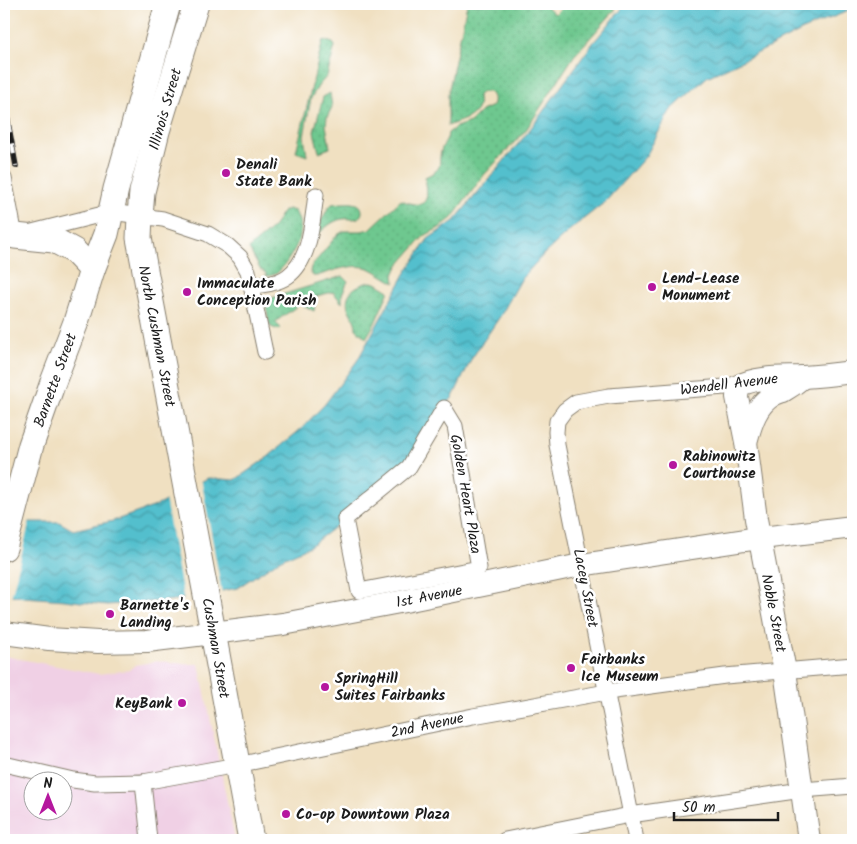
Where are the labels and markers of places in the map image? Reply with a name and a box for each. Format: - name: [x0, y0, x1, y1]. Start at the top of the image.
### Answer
- place label: Denali State Bank: [236, 153, 312, 194]
- marker: Denali State Bank: [220, 167, 232, 179]
- place label: Lend-Lease Monument: [662, 267, 740, 308]
- place label: Immaculate Conception Parish: [197, 272, 316, 313]
- marker: Lend-Lease Monument: [646, 281, 658, 293]
- marker: Immaculate Conception Parish: [181, 286, 193, 298]
- place label: Rabinowitz Courthouse: [683, 445, 756, 486]
- marker: Rabinowitz Courthouse: [667, 459, 679, 471]
- place label: Barnette's Landing: [120, 594, 189, 635]
- marker: Barnette's Landing: [104, 608, 116, 620]
- place label: Fairbanks Ice Museum: [581, 648, 659, 689]
- marker: Fairbanks Ice Museum: [565, 662, 577, 674]
- place label: SpringHill Suites Fairbanks: [335, 667, 445, 708]
- marker: SpringHill Suites Fairbanks: [319, 681, 331, 693]
- place label: KeyBank: [115, 692, 173, 716]
- marker: KeyBank: [176, 697, 188, 709]
- place label: Co-op Downtown Plaza: [296, 803, 450, 827]
- marker: Co-op Downtown Plaza: [280, 808, 292, 820]

